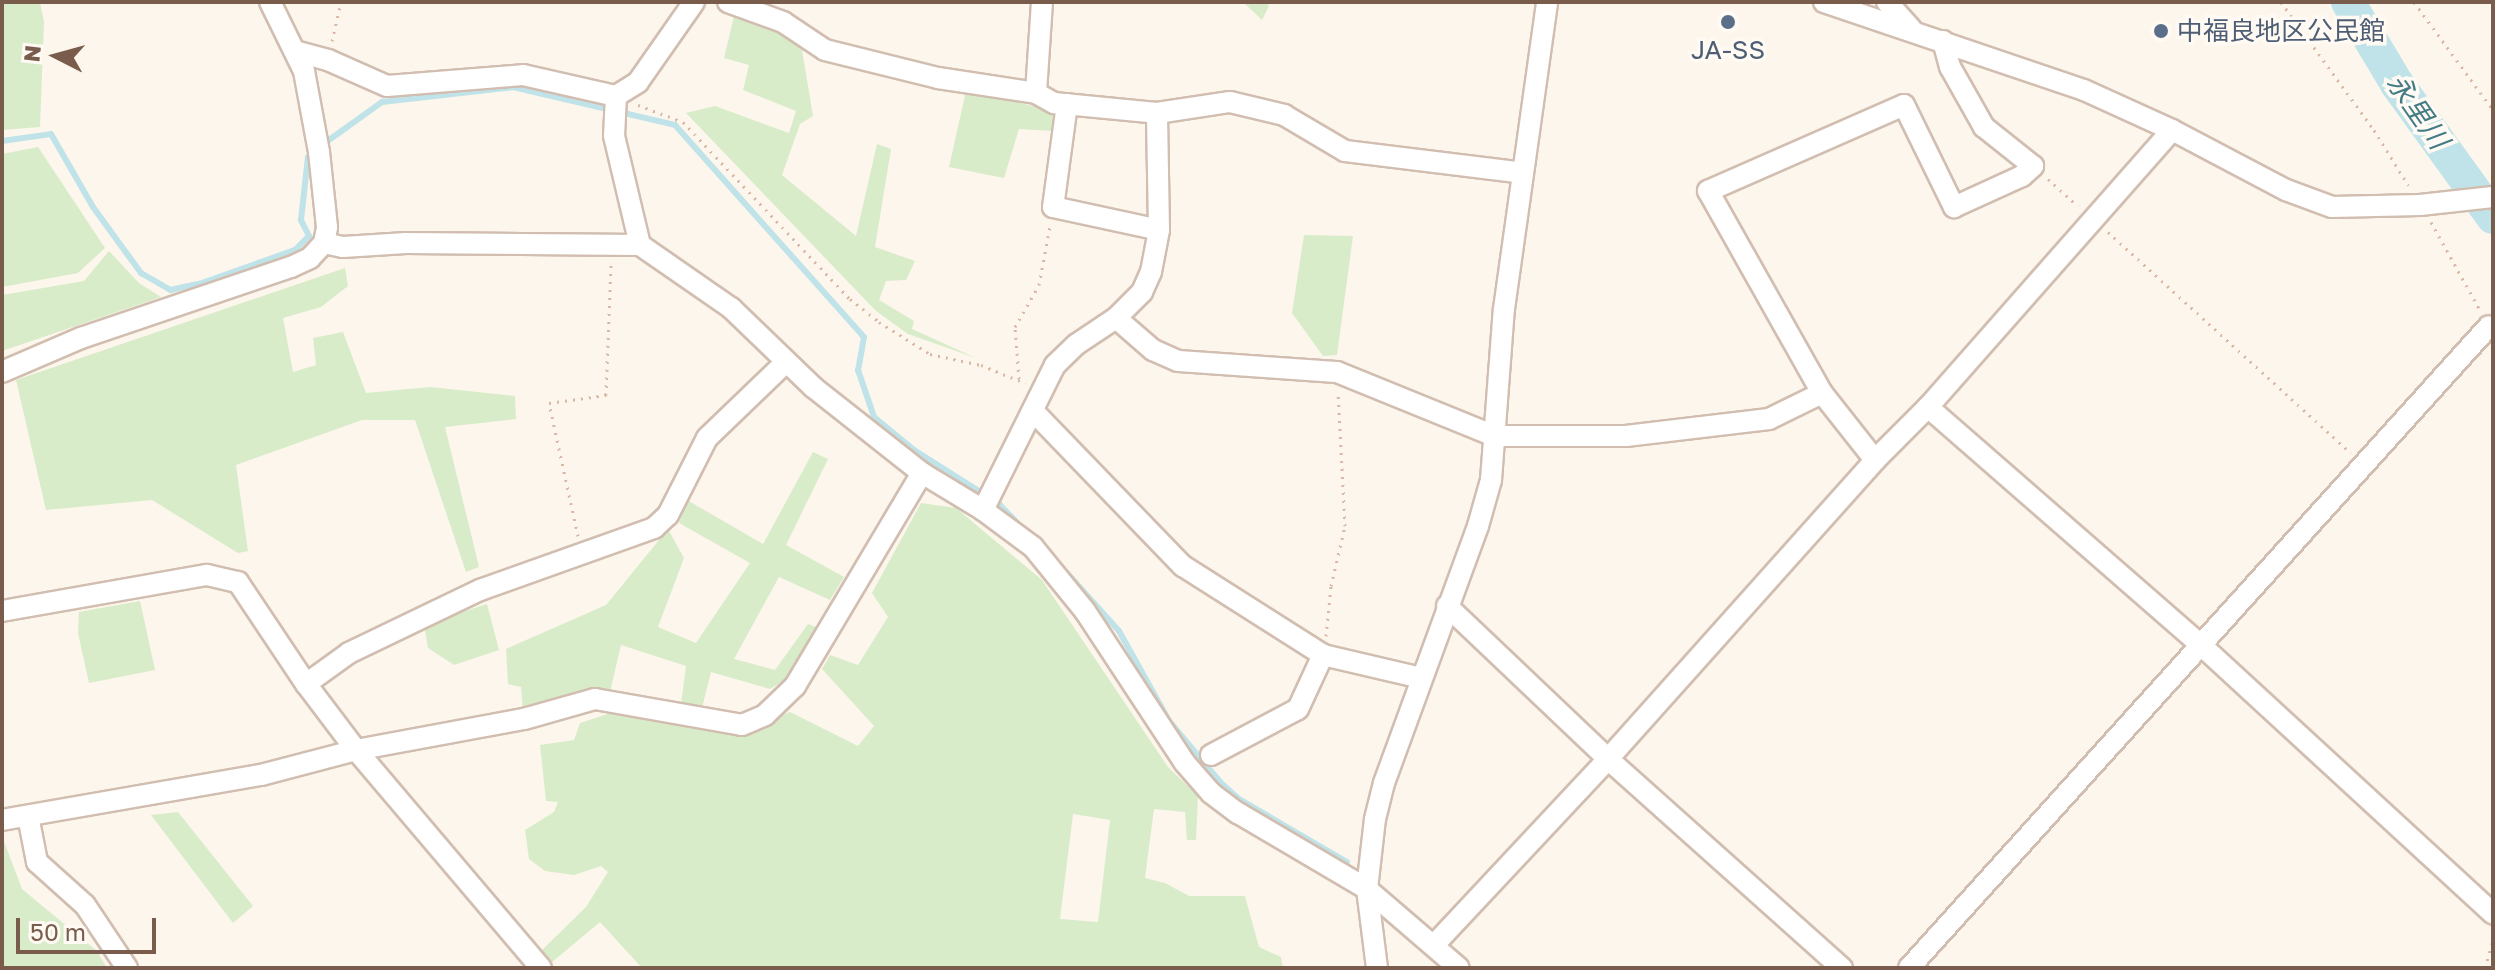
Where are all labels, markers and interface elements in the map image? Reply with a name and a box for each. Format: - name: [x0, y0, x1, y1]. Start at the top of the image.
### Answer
- marker: JA-SS: [1719, 13, 1737, 31]
- place label: 中福良地区公民館: [2177, 15, 2385, 47]
- north arrow: [16, 16, 96, 96]
- marker: 中福良地区公民館: [2152, 22, 2170, 40]
- place label: JA-SS: [1691, 34, 1765, 66]
- text: N: [17, 44, 46, 63]
- water label: 永里川: [2380, 67, 2456, 155]
- scale bar: [20, 902, 160, 952]
- text: 50 m: [30, 917, 86, 946]

